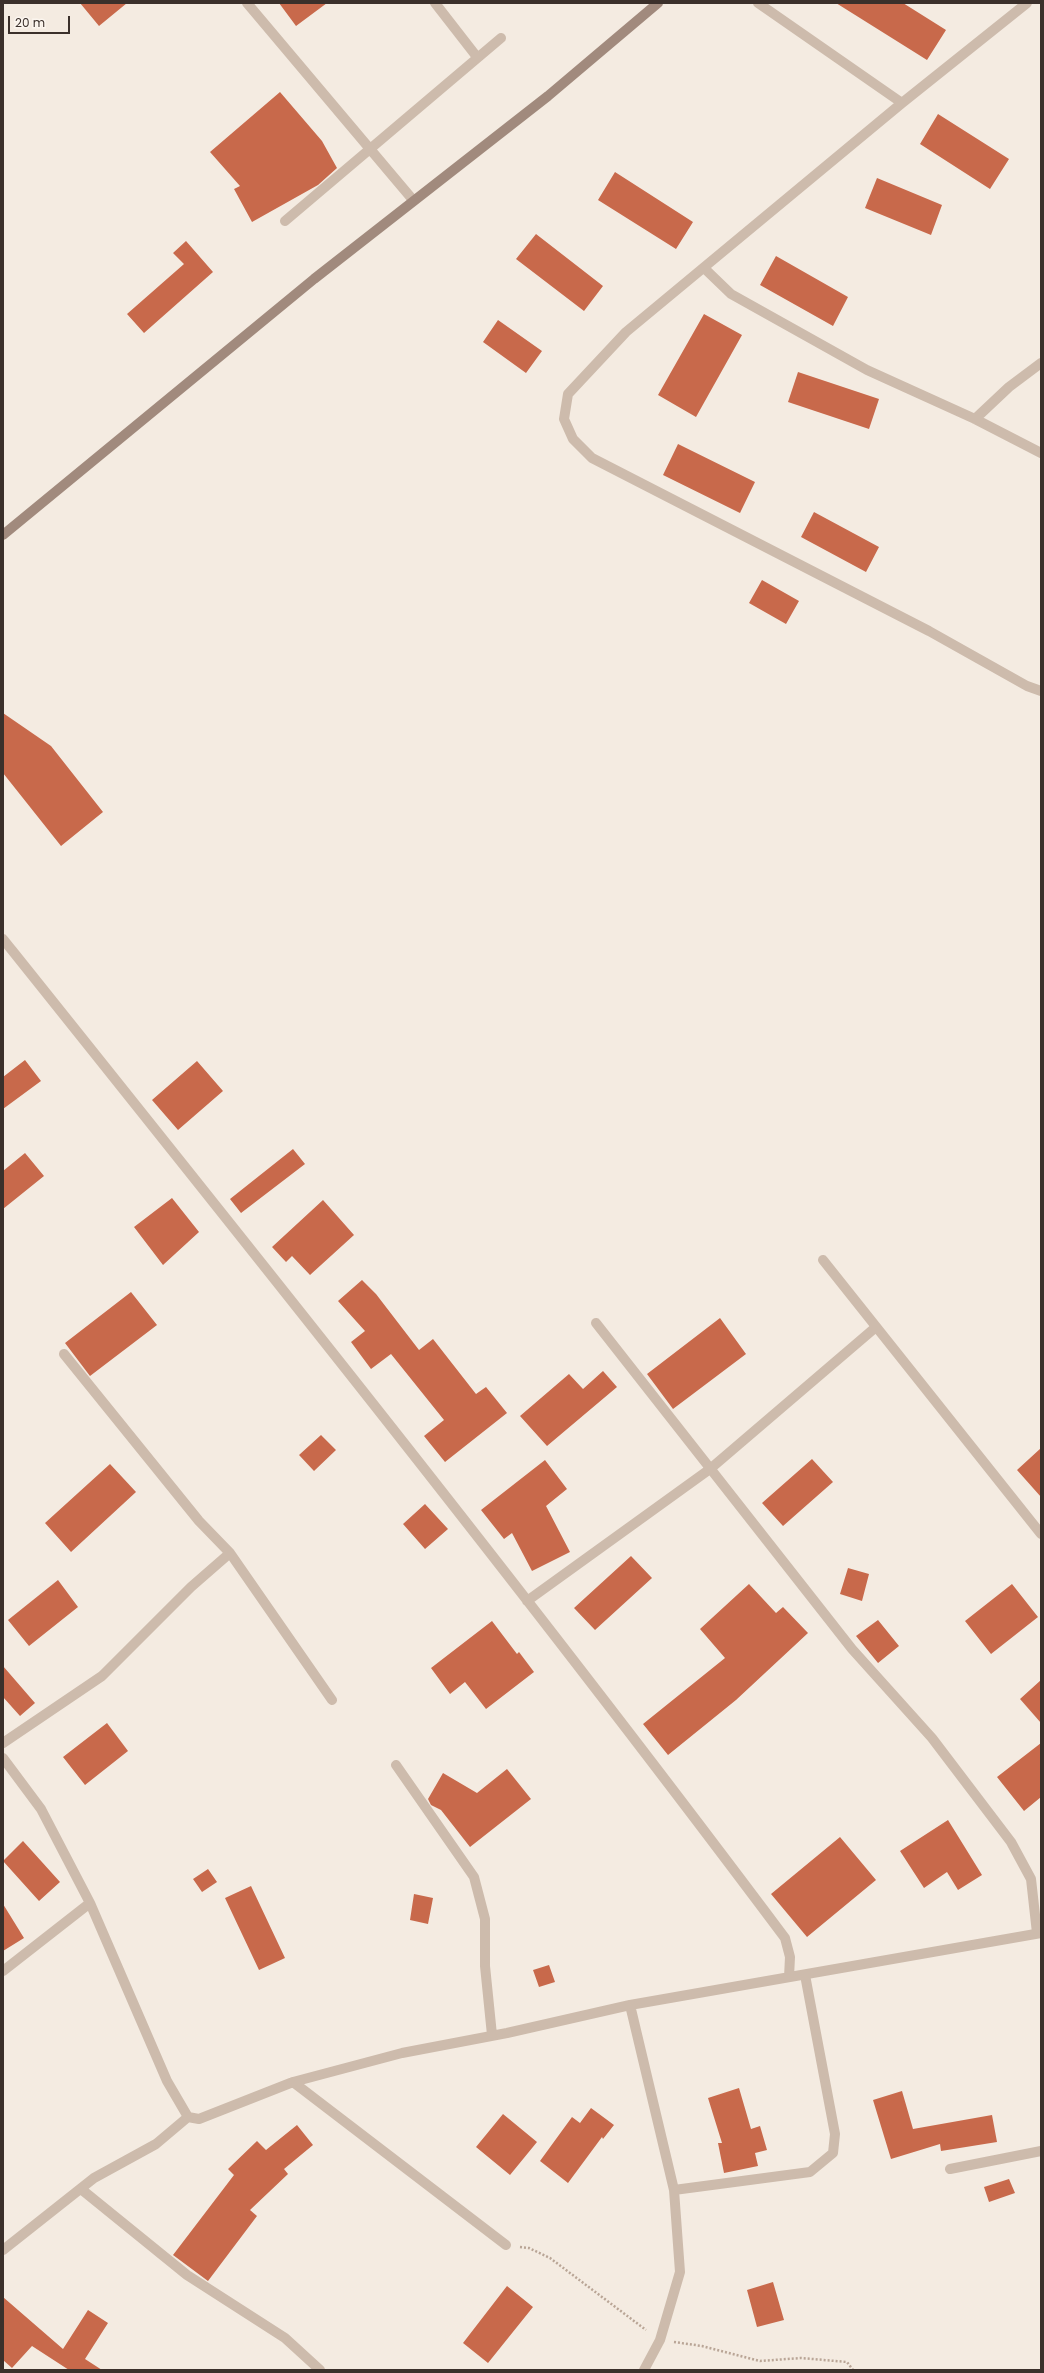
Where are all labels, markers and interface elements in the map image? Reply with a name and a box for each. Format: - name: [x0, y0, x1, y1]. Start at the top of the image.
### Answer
- scale bar: [10, 8, 72, 34]
- text: 20 m: [15, 14, 45, 31]

